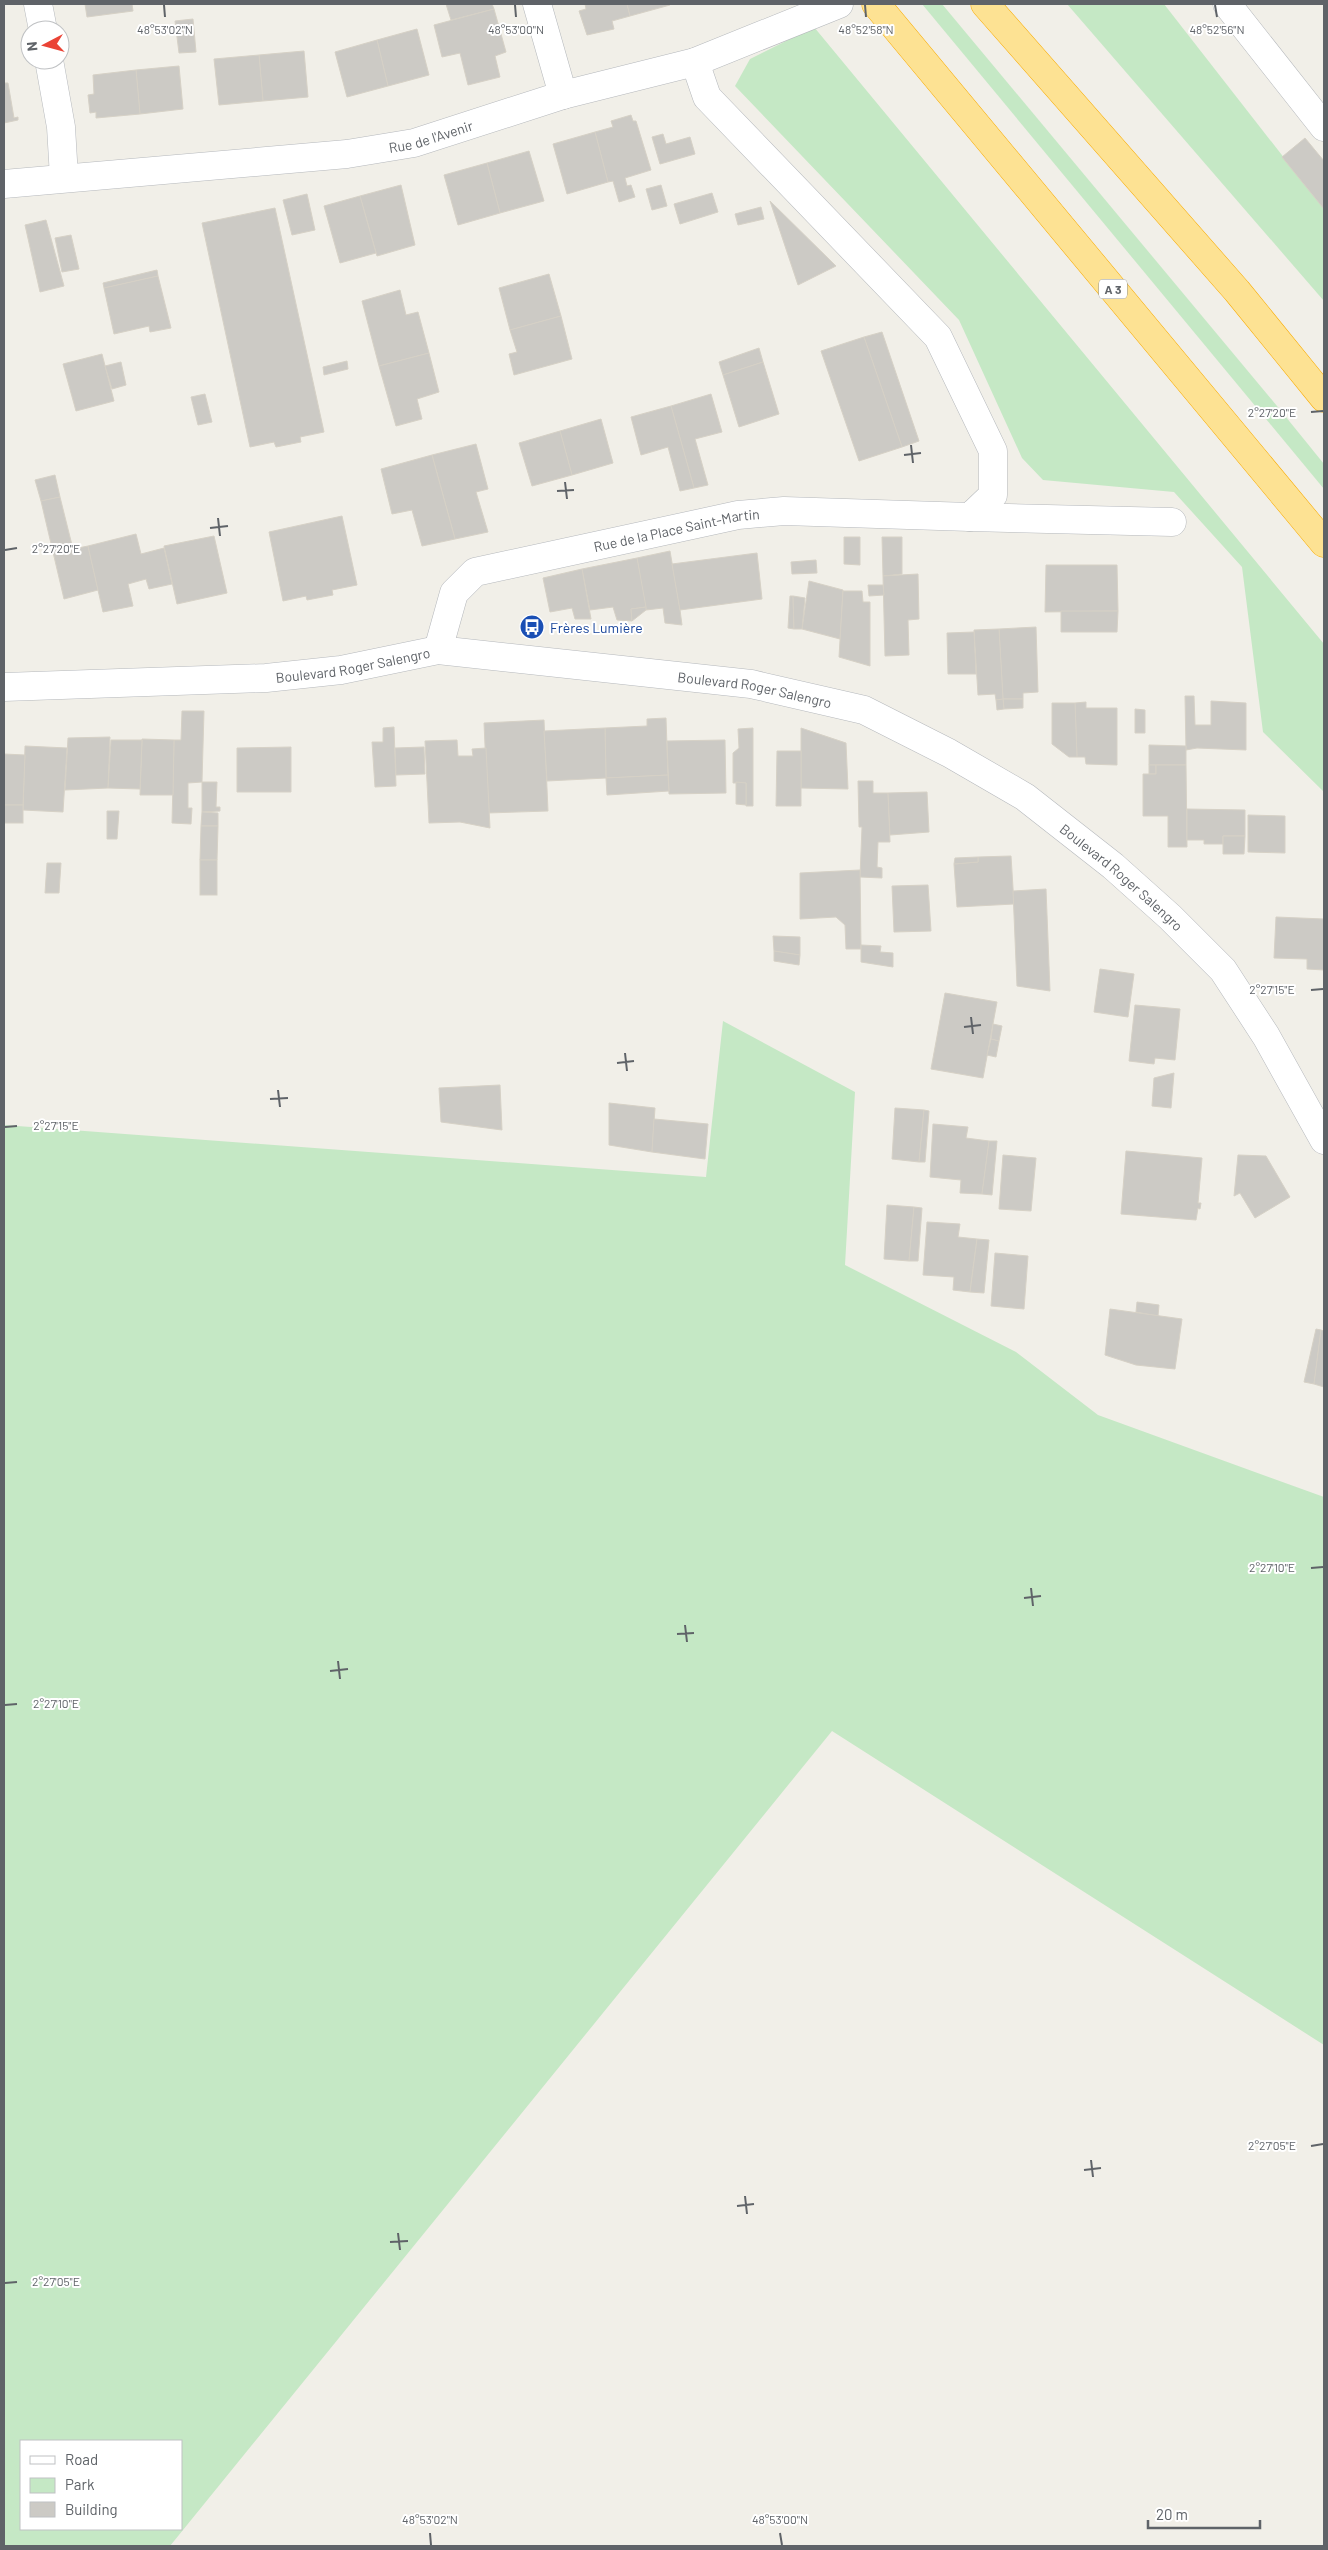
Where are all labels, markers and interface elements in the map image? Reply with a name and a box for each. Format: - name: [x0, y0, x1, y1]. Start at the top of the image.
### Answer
- north arrow: [20, 20, 70, 70]
- text: 48°53'02"N: [137, 22, 193, 36]
- text: 48°53'00"N: [488, 22, 544, 36]
- text: 48°52'58"N: [838, 22, 894, 36]
- text: 48°52'56"N: [1189, 22, 1245, 36]
- text: N: [23, 41, 41, 52]
- street label: Rue de l'Avenir: [387, 116, 475, 156]
- road number: A 3: [1099, 280, 1127, 298]
- text: 2°27'20"E: [1248, 405, 1296, 419]
- street label: Rue de la Place Saint-Martin: [592, 505, 760, 555]
- text: 2°27'20"E: [32, 541, 80, 555]
- bus stop icon: Frères Lumière: [519, 614, 545, 640]
- place label: Frères Lumière: [550, 619, 643, 636]
- street label: Boulevard Roger Salengro: [275, 643, 431, 685]
- street label: Boulevard Roger Salengro: [677, 668, 834, 711]
- street label: Boulevard Roger Salengro: [1057, 820, 1187, 934]
- text: 2°27'15"E: [1249, 982, 1295, 996]
- text: 2°27'15"E: [33, 1118, 79, 1132]
- text: 2°27'10"E: [1249, 1560, 1295, 1574]
- text: 2°27'10"E: [33, 1696, 79, 1710]
- text: 2°27'05"E: [1248, 2138, 1296, 2152]
- text: 2°27'05"E: [32, 2274, 80, 2288]
- legend: [20, 2440, 182, 2530]
- text: Road: [65, 2450, 98, 2468]
- text: Park: [65, 2475, 95, 2493]
- scale bar: [1148, 2498, 1260, 2530]
- text: Building: [65, 2500, 118, 2518]
- text: 20 m: [1156, 2505, 1188, 2523]
- text: 48°53'02"N: [402, 2512, 458, 2526]
- text: 48°53'00"N: [752, 2512, 808, 2526]

